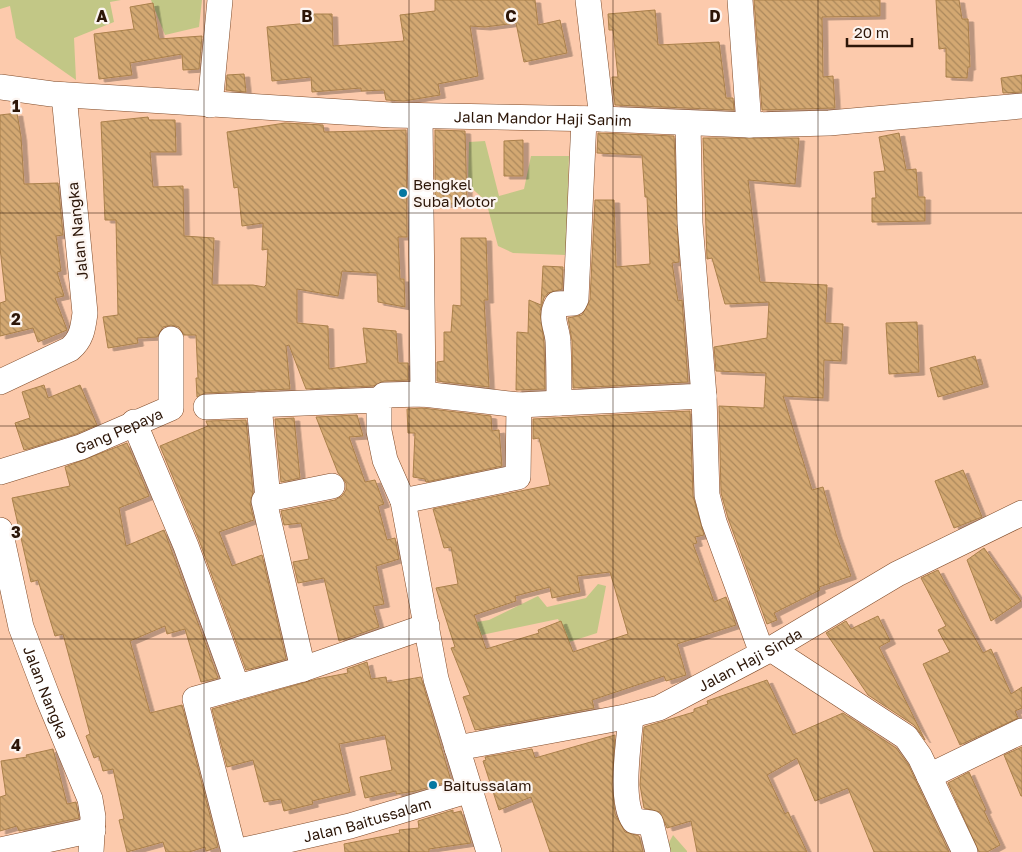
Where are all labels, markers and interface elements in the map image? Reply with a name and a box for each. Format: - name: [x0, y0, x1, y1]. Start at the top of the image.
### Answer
- text: A: [96, 6, 108, 26]
- text: B: [301, 6, 313, 26]
- text: C: [505, 6, 517, 26]
- text: D: [709, 6, 721, 26]
- scale bar: [847, 15, 912, 47]
- text: 20 m: [854, 23, 889, 41]
- text: 1: [12, 96, 20, 116]
- street label: Jalan Mandor Haji Sanim: [454, 107, 632, 129]
- place label: Bengkel Suba Motor: [413, 175, 496, 210]
- street label: Jalan Nangka: [63, 181, 91, 281]
- marker: Bengkel Suba Motor: [397, 187, 409, 199]
- text: 2: [11, 309, 21, 329]
- street label: Gang Pepaya: [73, 404, 165, 457]
- text: 3: [11, 522, 21, 542]
- street label: Jalan Haji Sinda: [695, 624, 805, 695]
- street label: Jalan Nangka: [20, 643, 73, 741]
- text: 4: [11, 735, 21, 755]
- place label: Baitussalam: [443, 776, 532, 794]
- marker: Baitussalam: [427, 779, 439, 791]
- street label: Jalan Baitussalam: [301, 793, 433, 845]

